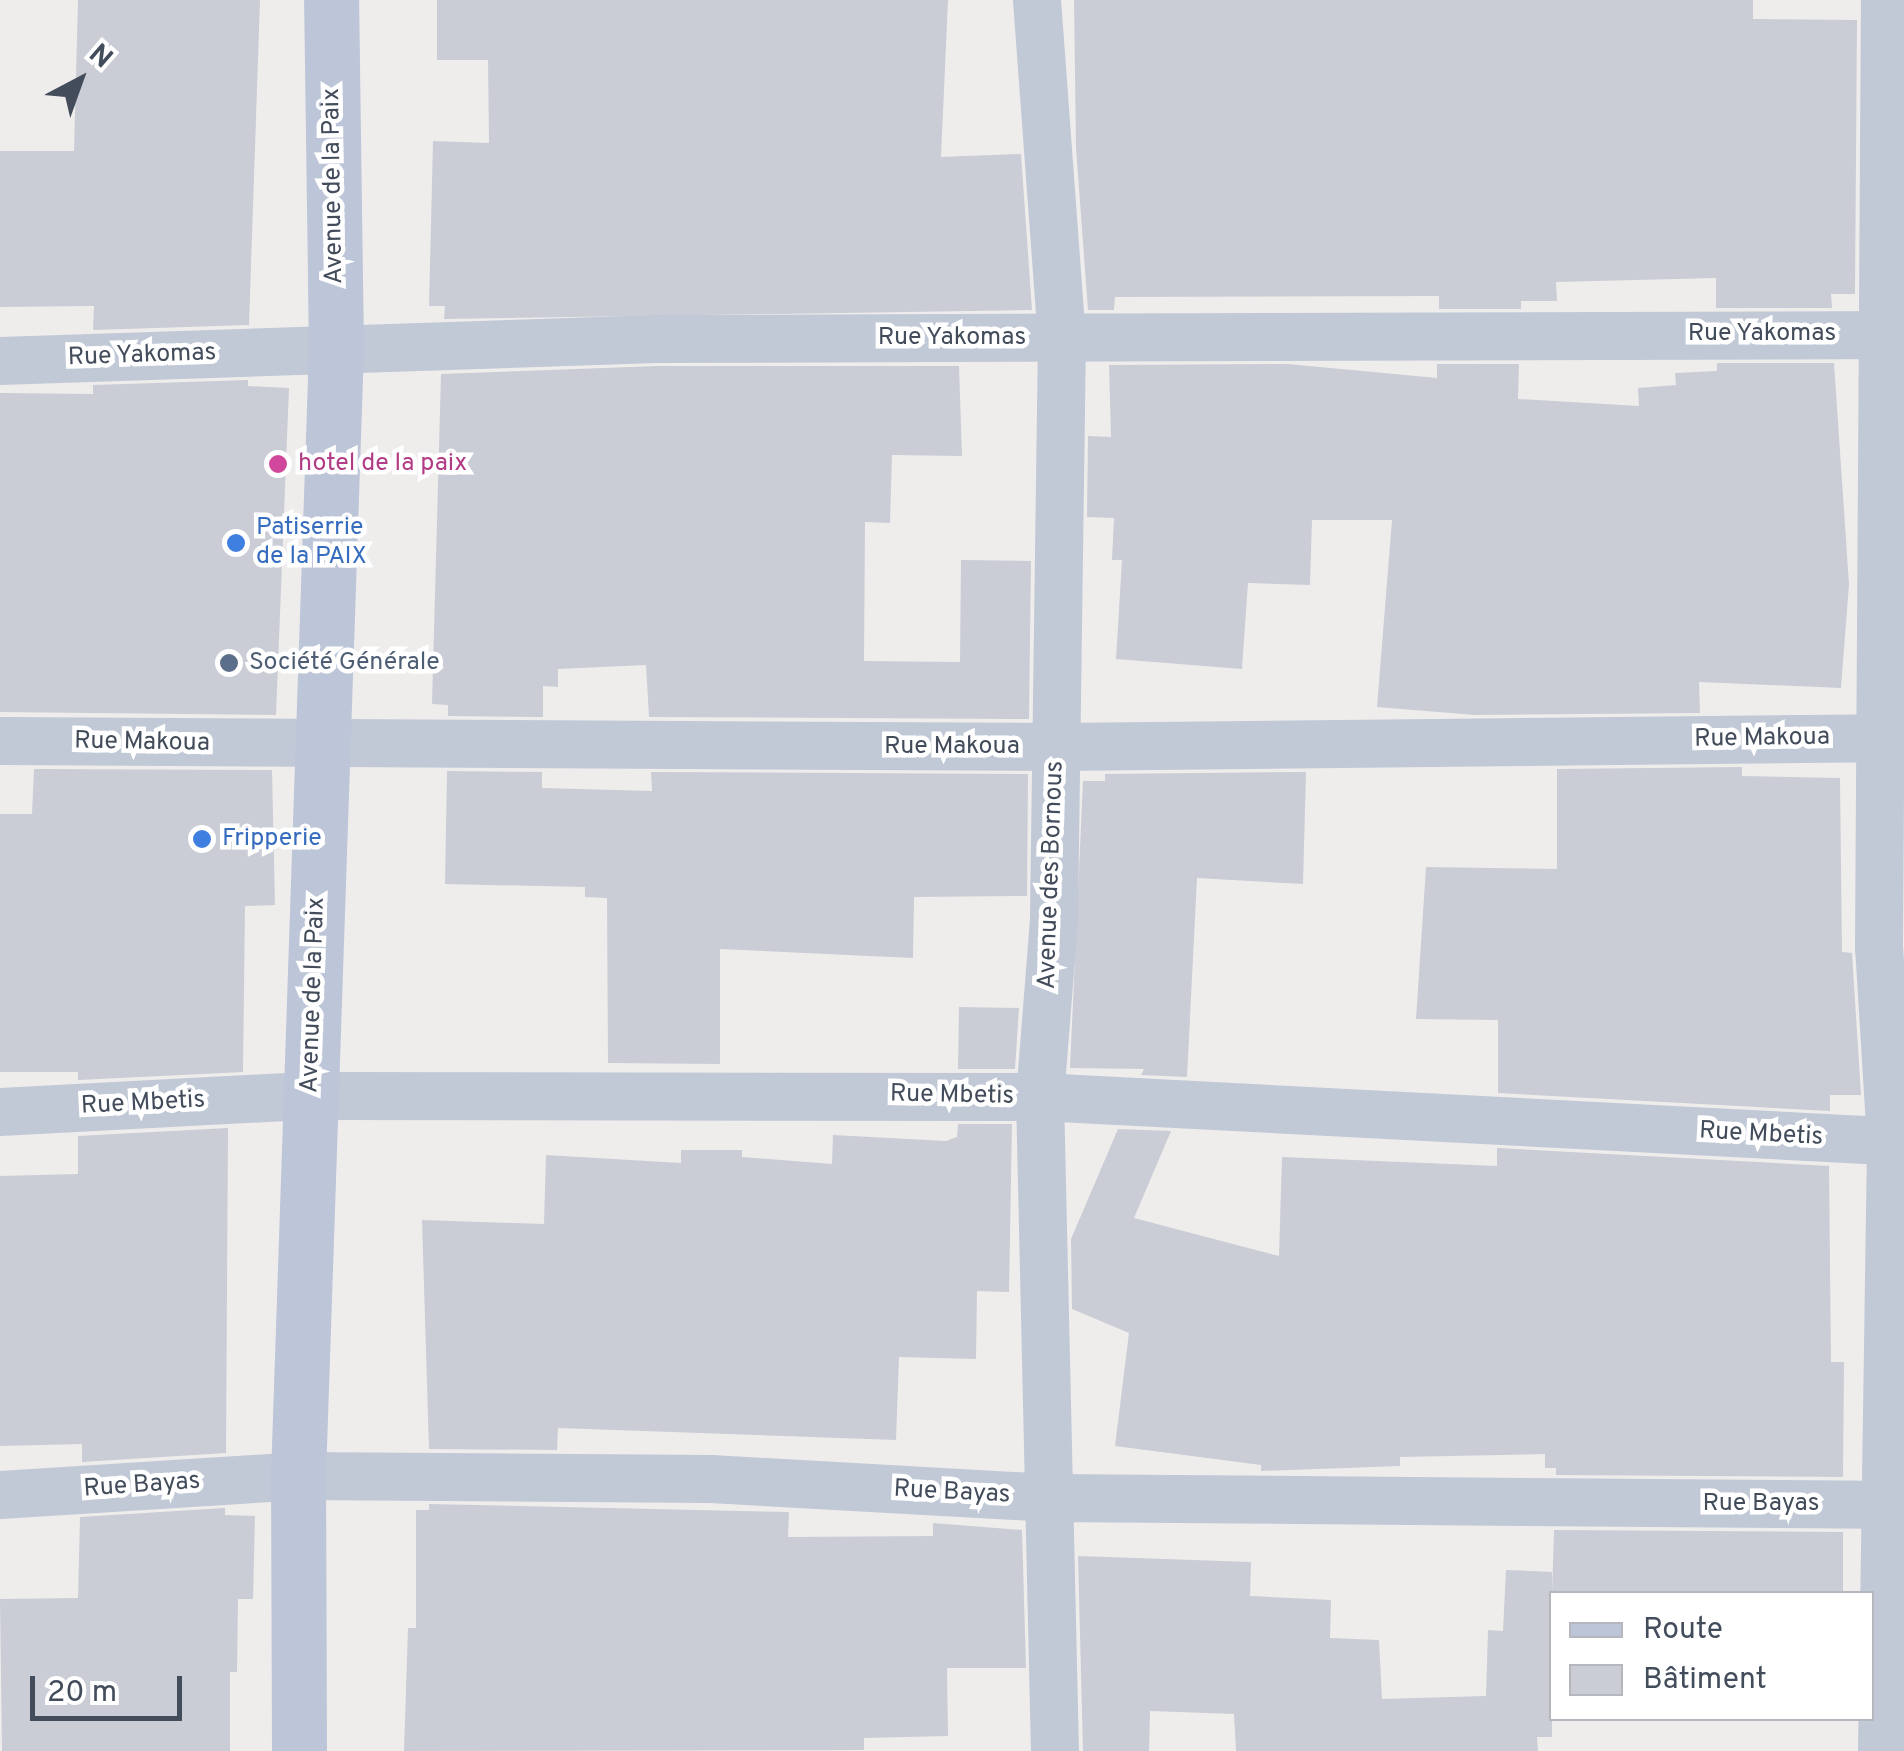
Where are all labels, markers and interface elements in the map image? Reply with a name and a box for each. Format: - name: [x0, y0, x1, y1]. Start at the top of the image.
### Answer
- north arrow: [30, 30, 130, 130]
- text: N: [80, 37, 119, 78]
- street label: Avenue de la Paix: [317, 88, 351, 284]
- street label: Rue Yakomas: [1687, 319, 1837, 349]
- street label: Rue Yakomas: [877, 323, 1027, 353]
- street label: Rue Yakomas: [67, 338, 217, 374]
- place label: hotel de la paix: [298, 449, 467, 479]
- marker: hotel de la paix: [267, 453, 289, 475]
- place label: Patiserrie de la PAIX: [256, 514, 367, 573]
- marker: Patiserrie de la PAIX: [225, 532, 247, 554]
- place label: Société Générale: [249, 648, 440, 678]
- marker: Société Générale: [218, 652, 240, 674]
- street label: Rue Makoua: [1694, 723, 1830, 755]
- street label: Rue Makoua: [74, 727, 210, 759]
- street label: Rue Makoua: [884, 732, 1020, 762]
- street label: Avenue des Bornous: [1033, 760, 1071, 990]
- place label: Fripperie: [222, 824, 322, 854]
- marker: Fripperie: [191, 828, 213, 850]
- street label: Avenue de la Paix: [296, 896, 332, 1094]
- street label: Rue Mbetis: [890, 1080, 1014, 1112]
- street label: Rue Mbetis: [80, 1086, 206, 1122]
- street label: Rue Mbetis: [1698, 1117, 1824, 1153]
- street label: Rue Bayas: [83, 1467, 201, 1505]
- street label: Rue Bayas: [893, 1475, 1011, 1511]
- street label: Rue Bayas: [1703, 1489, 1819, 1519]
- legend: [1549, 1591, 1874, 1721]
- text: Route: [1643, 1612, 1723, 1649]
- scale bar: [35, 1656, 188, 1718]
- text: Bâtiment: [1643, 1662, 1767, 1699]
- text: 20 m: [47, 1675, 117, 1712]

